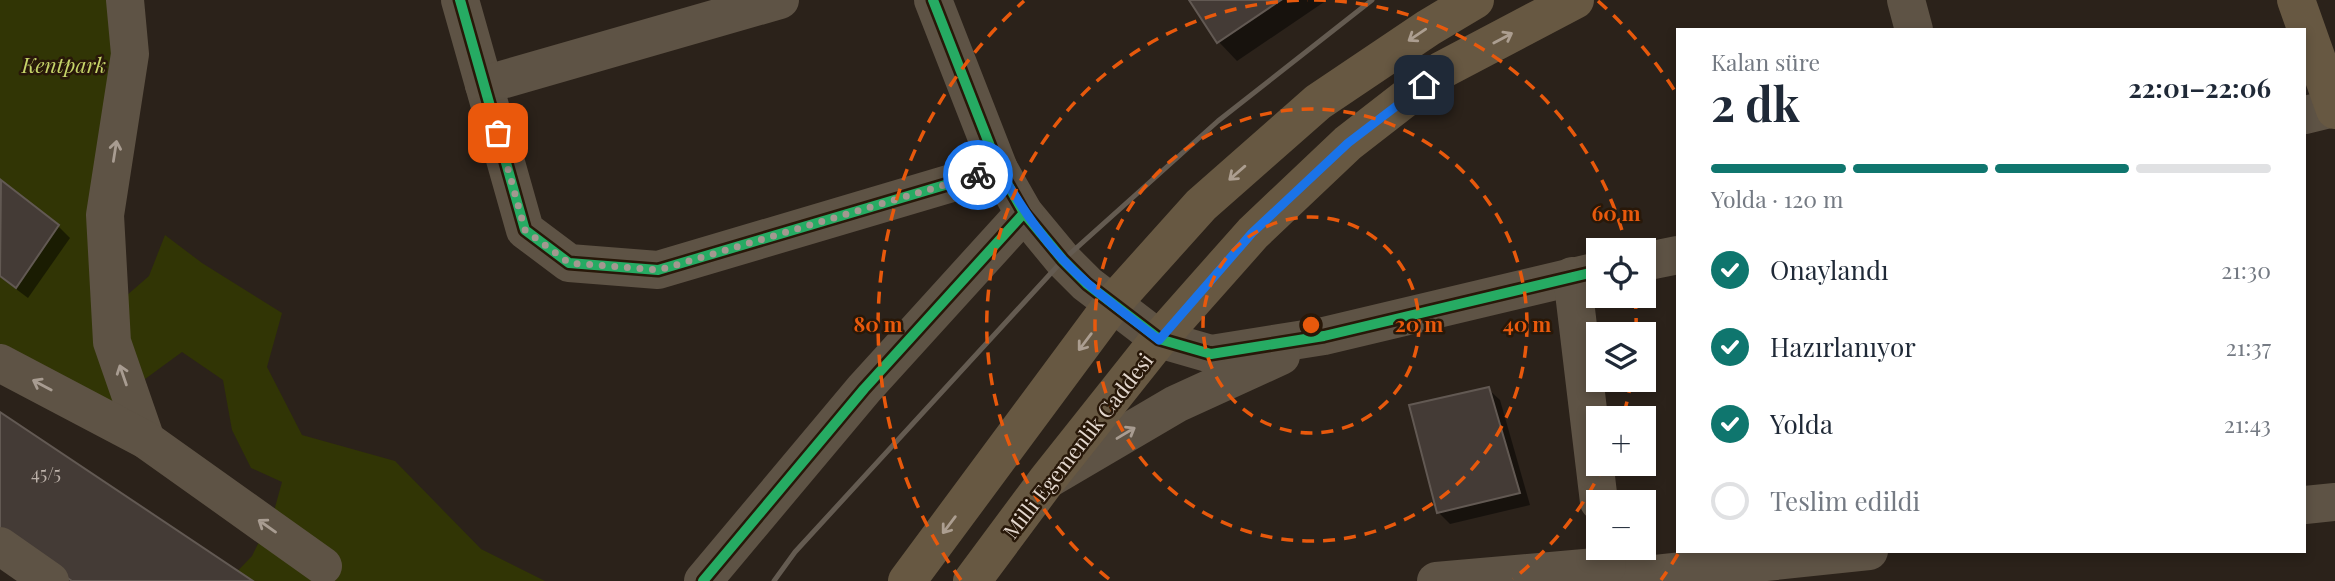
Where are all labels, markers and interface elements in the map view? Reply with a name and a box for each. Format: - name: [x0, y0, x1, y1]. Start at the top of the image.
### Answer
- one-way arrow: [1407, 28, 1427, 42]
- one-way arrow: [1492, 31, 1512, 45]
- text: Kalan süre: [1711, 46, 1820, 77]
- park label: Kentpark: [21, 50, 106, 78]
- pin: [1394, 55, 1454, 115]
- icon: home: [1405, 66, 1443, 104]
- text: 22:01–22:06: [2128, 70, 2271, 105]
- text: 2 dk: [1711, 72, 1800, 134]
- pin: [468, 103, 528, 163]
- icon: bag: [479, 114, 517, 152]
- one-way arrow: [109, 140, 122, 162]
- courier: [943, 140, 1013, 210]
- icon: bike: [959, 156, 997, 194]
- one-way arrow: [1228, 165, 1246, 181]
- text: Yolda · 120 m: [1711, 183, 1843, 214]
- text: 60 m: [1591, 198, 1641, 226]
- map controls: [1586, 238, 1656, 560]
- button: locate: [1586, 238, 1656, 308]
- icon: check: [1711, 251, 1749, 289]
- text: Onaylandı: [1770, 252, 1889, 287]
- text: 21:30: [2221, 254, 2271, 285]
- text: 80 m: [853, 309, 903, 337]
- text: 20 m: [1395, 309, 1443, 337]
- text: 40 m: [1503, 309, 1551, 337]
- centre of rings: [1299, 313, 1323, 337]
- button: layers: [1586, 322, 1656, 392]
- icon: check: [1711, 328, 1749, 366]
- text: Hazırlanıyor: [1770, 329, 1916, 364]
- text: 21:37: [2226, 331, 2271, 362]
- one-way arrow: [1077, 332, 1092, 351]
- street label: Milli Egemenlik Caddesi: [996, 347, 1158, 543]
- one-way arrow: [116, 365, 128, 387]
- one-way arrow: [32, 378, 53, 391]
- icon: check: [1711, 405, 1749, 443]
- button: +: [1586, 406, 1656, 476]
- text: Yolda: [1770, 406, 1833, 441]
- text: 21:43: [2224, 408, 2271, 439]
- one-way arrow: [1116, 426, 1136, 440]
- house number: 45/5: [31, 461, 61, 485]
- text: Teslim edildi: [1770, 483, 1920, 518]
- button: −: [1586, 490, 1656, 560]
- one-way arrow: [942, 515, 956, 534]
- one-way arrow: [258, 519, 277, 533]

